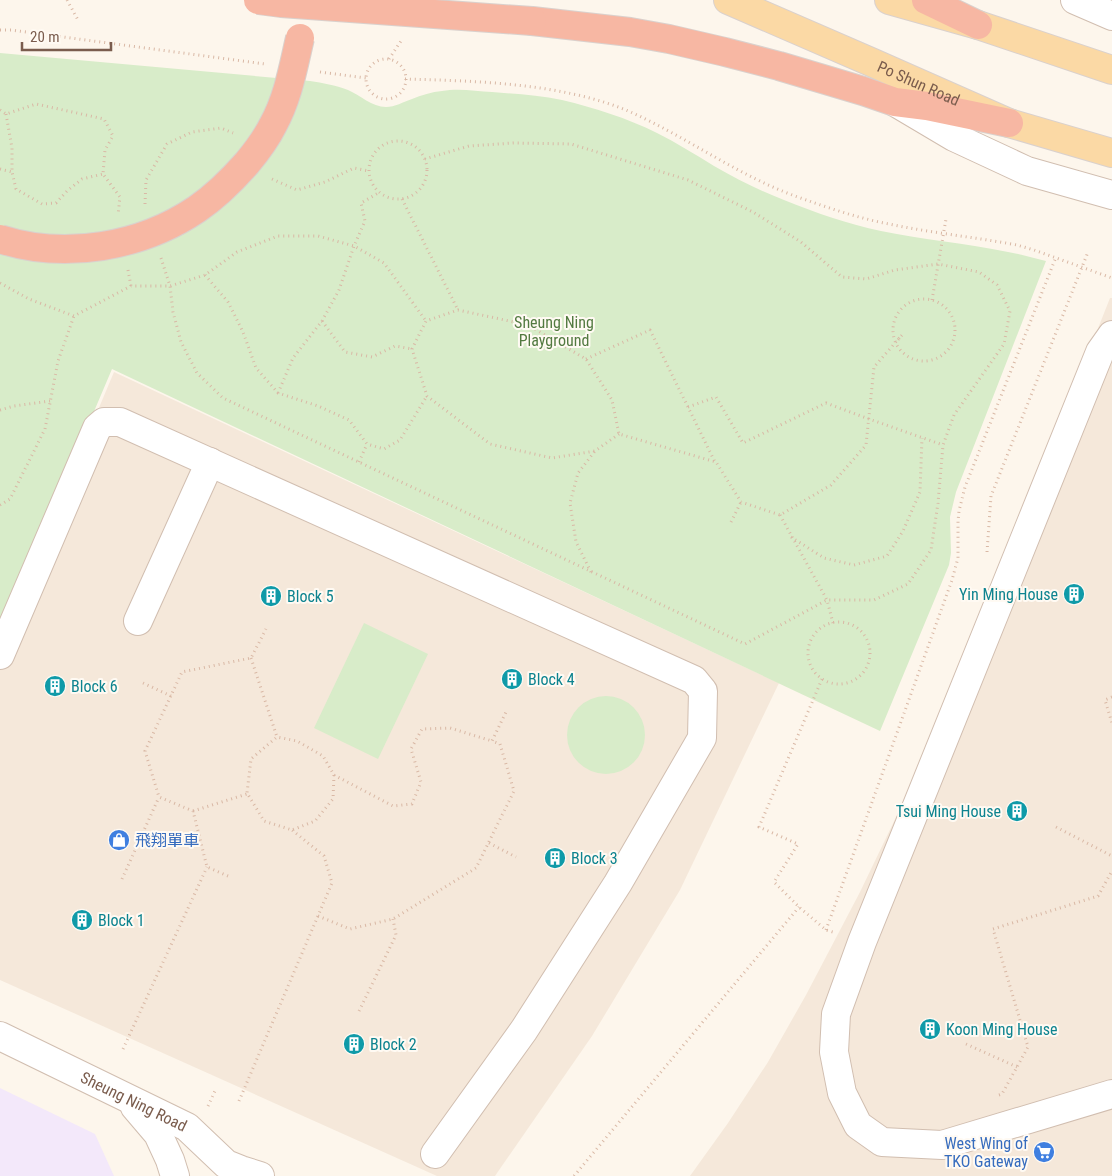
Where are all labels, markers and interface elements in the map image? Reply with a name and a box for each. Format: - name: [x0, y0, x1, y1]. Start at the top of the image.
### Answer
- scale bar: [22, 20, 111, 52]
- text: 20 m: [30, 28, 60, 46]
- street label: Po Shun Road: [874, 57, 962, 110]
- park label: Sheung Ning Playground: [514, 313, 594, 350]
- building icon: Yin Ming House: [1062, 582, 1086, 606]
- building icon: Block 5: [259, 584, 283, 608]
- place label: Yin Ming House: [959, 585, 1058, 604]
- place label: Block 5: [287, 587, 334, 606]
- building icon: Block 4: [500, 667, 524, 691]
- place label: Block 4: [528, 670, 575, 689]
- building icon: Block 6: [43, 674, 67, 698]
- place label: Block 6: [71, 677, 118, 696]
- building icon: Tsui Ming House: [1005, 799, 1029, 823]
- place label: Tsui Ming House: [896, 802, 1001, 821]
- shop icon: 飛翔單車: [107, 828, 131, 852]
- place label: 飛翔單車: [135, 831, 199, 850]
- building icon: Block 3: [543, 846, 567, 870]
- place label: Block 3: [571, 849, 618, 868]
- building icon: Block 1: [70, 908, 94, 932]
- place label: Block 1: [98, 911, 145, 930]
- building icon: Koon Ming House: [918, 1017, 942, 1041]
- place label: Koon Ming House: [946, 1020, 1058, 1039]
- building icon: Block 2: [342, 1032, 366, 1056]
- place label: Block 2: [370, 1035, 417, 1054]
- street label: Sheung Ning Road: [78, 1068, 190, 1135]
- place label: West Wing of TKO Gateway: [944, 1134, 1028, 1171]
- supermarket icon: West Wing of TKO Gateway: [1032, 1140, 1056, 1164]

